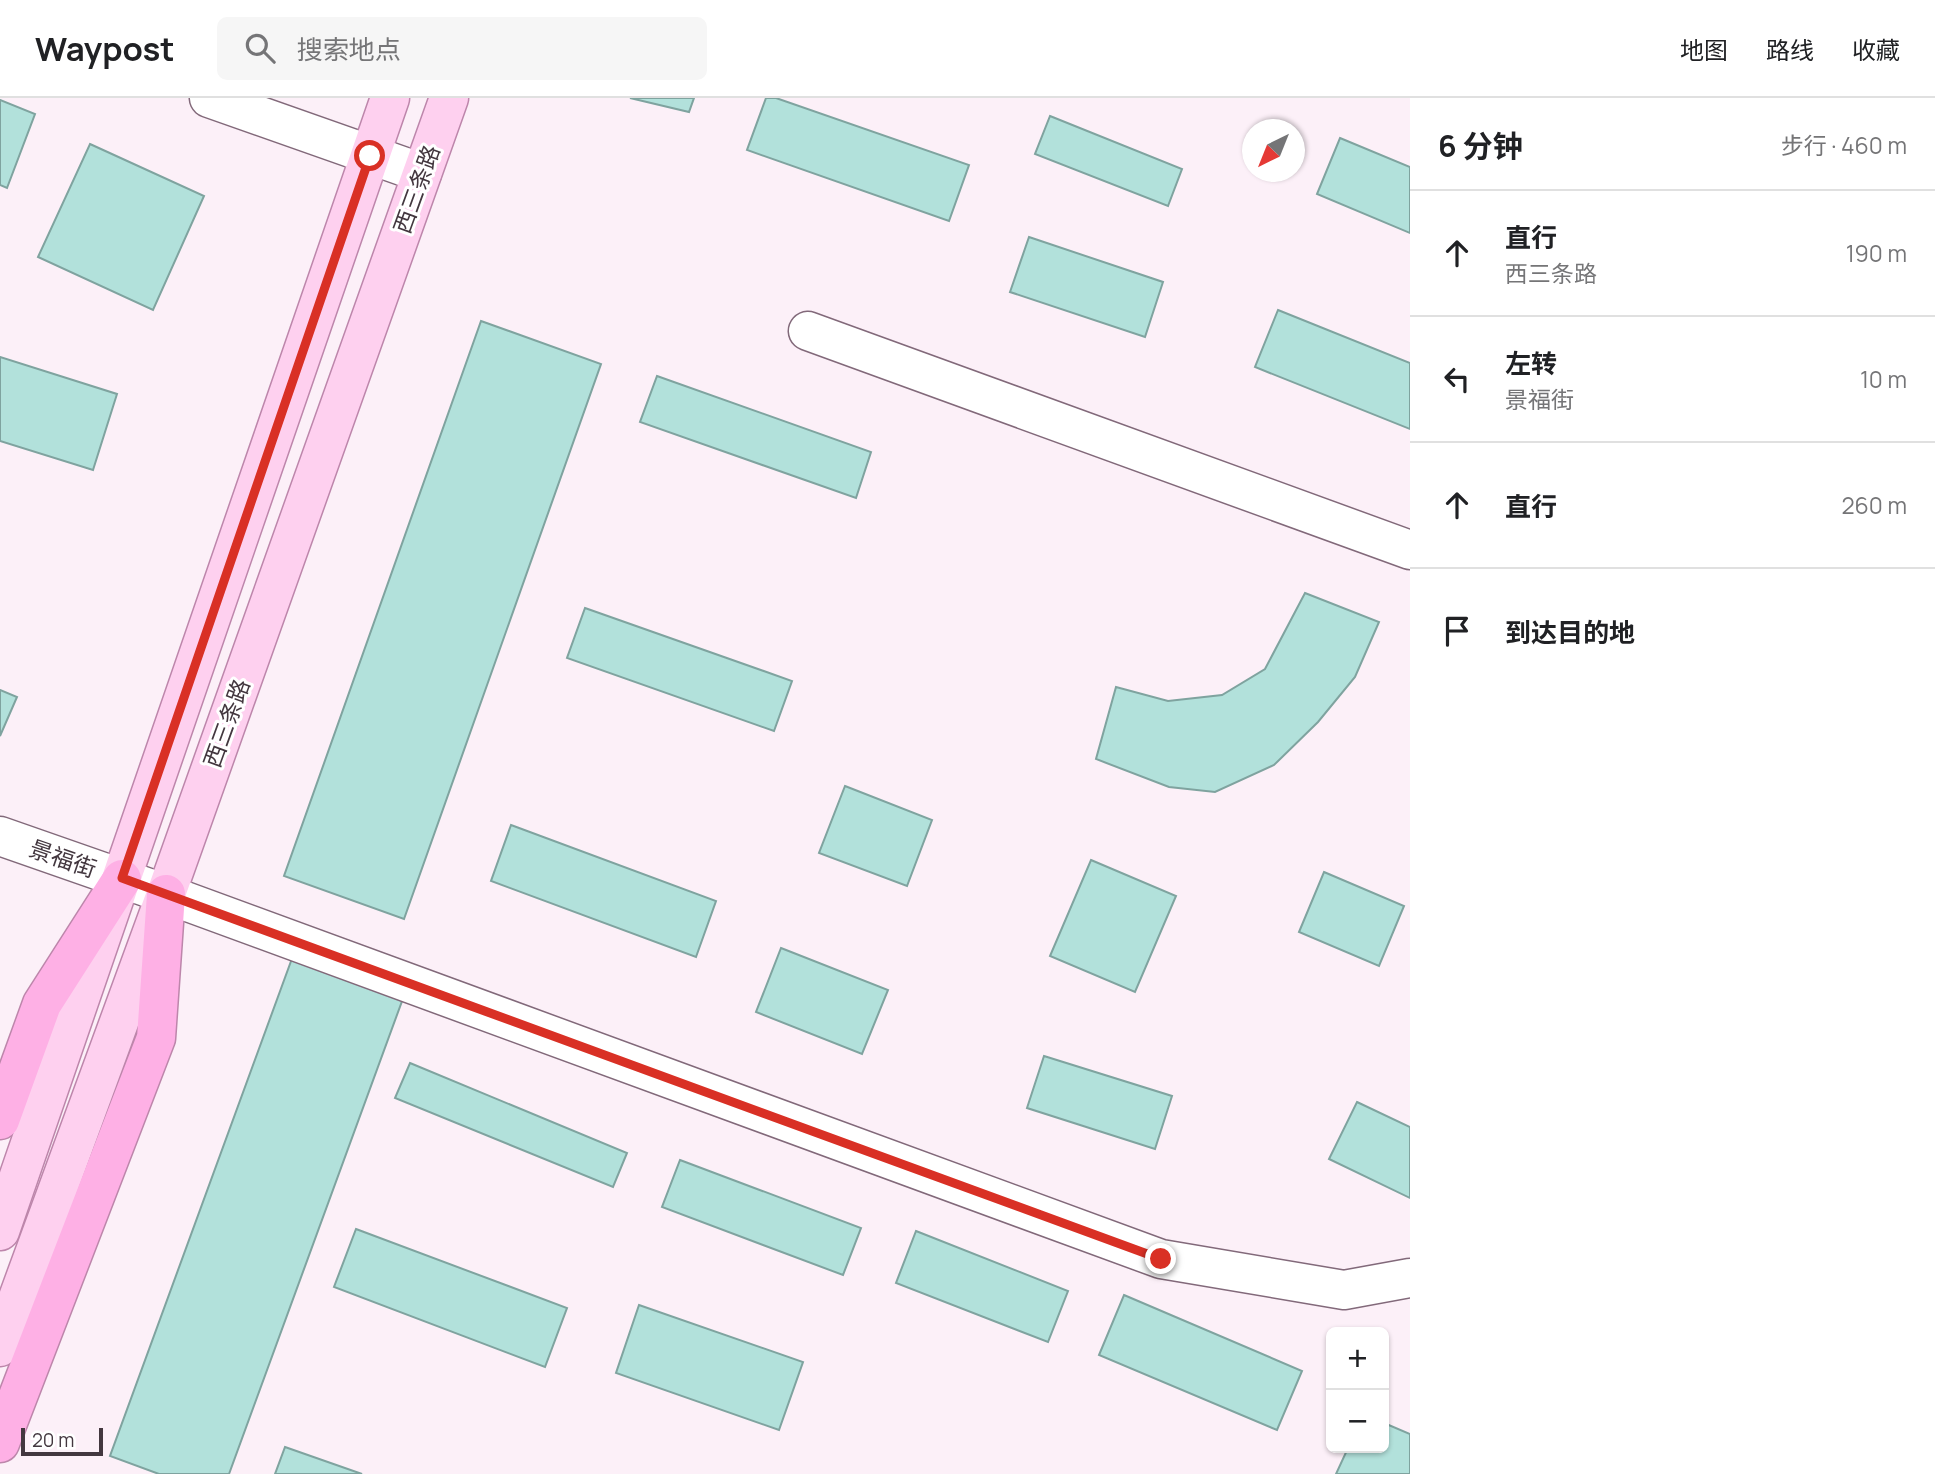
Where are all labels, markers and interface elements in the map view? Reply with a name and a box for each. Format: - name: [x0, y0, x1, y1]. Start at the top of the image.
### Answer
- search box: [217, 17, 707, 80]
- text: Waypost: [35, 26, 175, 71]
- icon: search: [241, 29, 279, 67]
- text: 搜索地点: [297, 31, 401, 67]
- text: 地图: [1680, 33, 1728, 66]
- text: 路线: [1766, 33, 1814, 66]
- text: 收藏: [1852, 33, 1900, 66]
- north arrow: [1242, 119, 1305, 182]
- text: 6 分钟: [1438, 125, 1523, 166]
- text: 步行 · 460 m: [1781, 129, 1907, 161]
- route start: [354, 140, 385, 171]
- street label: 西三条路: [385, 140, 447, 238]
- text: 直行: [1505, 219, 1557, 255]
- icon: ahead: [1438, 234, 1476, 272]
- text: 190 m: [1846, 237, 1907, 269]
- text: 西三条路: [1505, 257, 1597, 289]
- text: 左转: [1505, 345, 1557, 381]
- icon: left: [1438, 360, 1476, 398]
- text: 10 m: [1860, 363, 1907, 395]
- text: 景福街: [1505, 383, 1574, 415]
- icon: ahead: [1438, 486, 1476, 524]
- text: 直行: [1505, 488, 1557, 524]
- text: 260 m: [1841, 489, 1907, 521]
- icon: arrive: [1438, 612, 1476, 650]
- text: 到达目的地: [1505, 614, 1635, 650]
- street label: 西三条路: [195, 674, 257, 772]
- street label: 景福街: [25, 832, 101, 884]
- route end: [1145, 1243, 1176, 1274]
- map controls: [1326, 1327, 1389, 1453]
- button: +: [1326, 1327, 1389, 1390]
- button: −: [1326, 1390, 1389, 1453]
- scale bar: [21, 1425, 103, 1457]
- text: 20 m: [32, 1427, 74, 1453]

